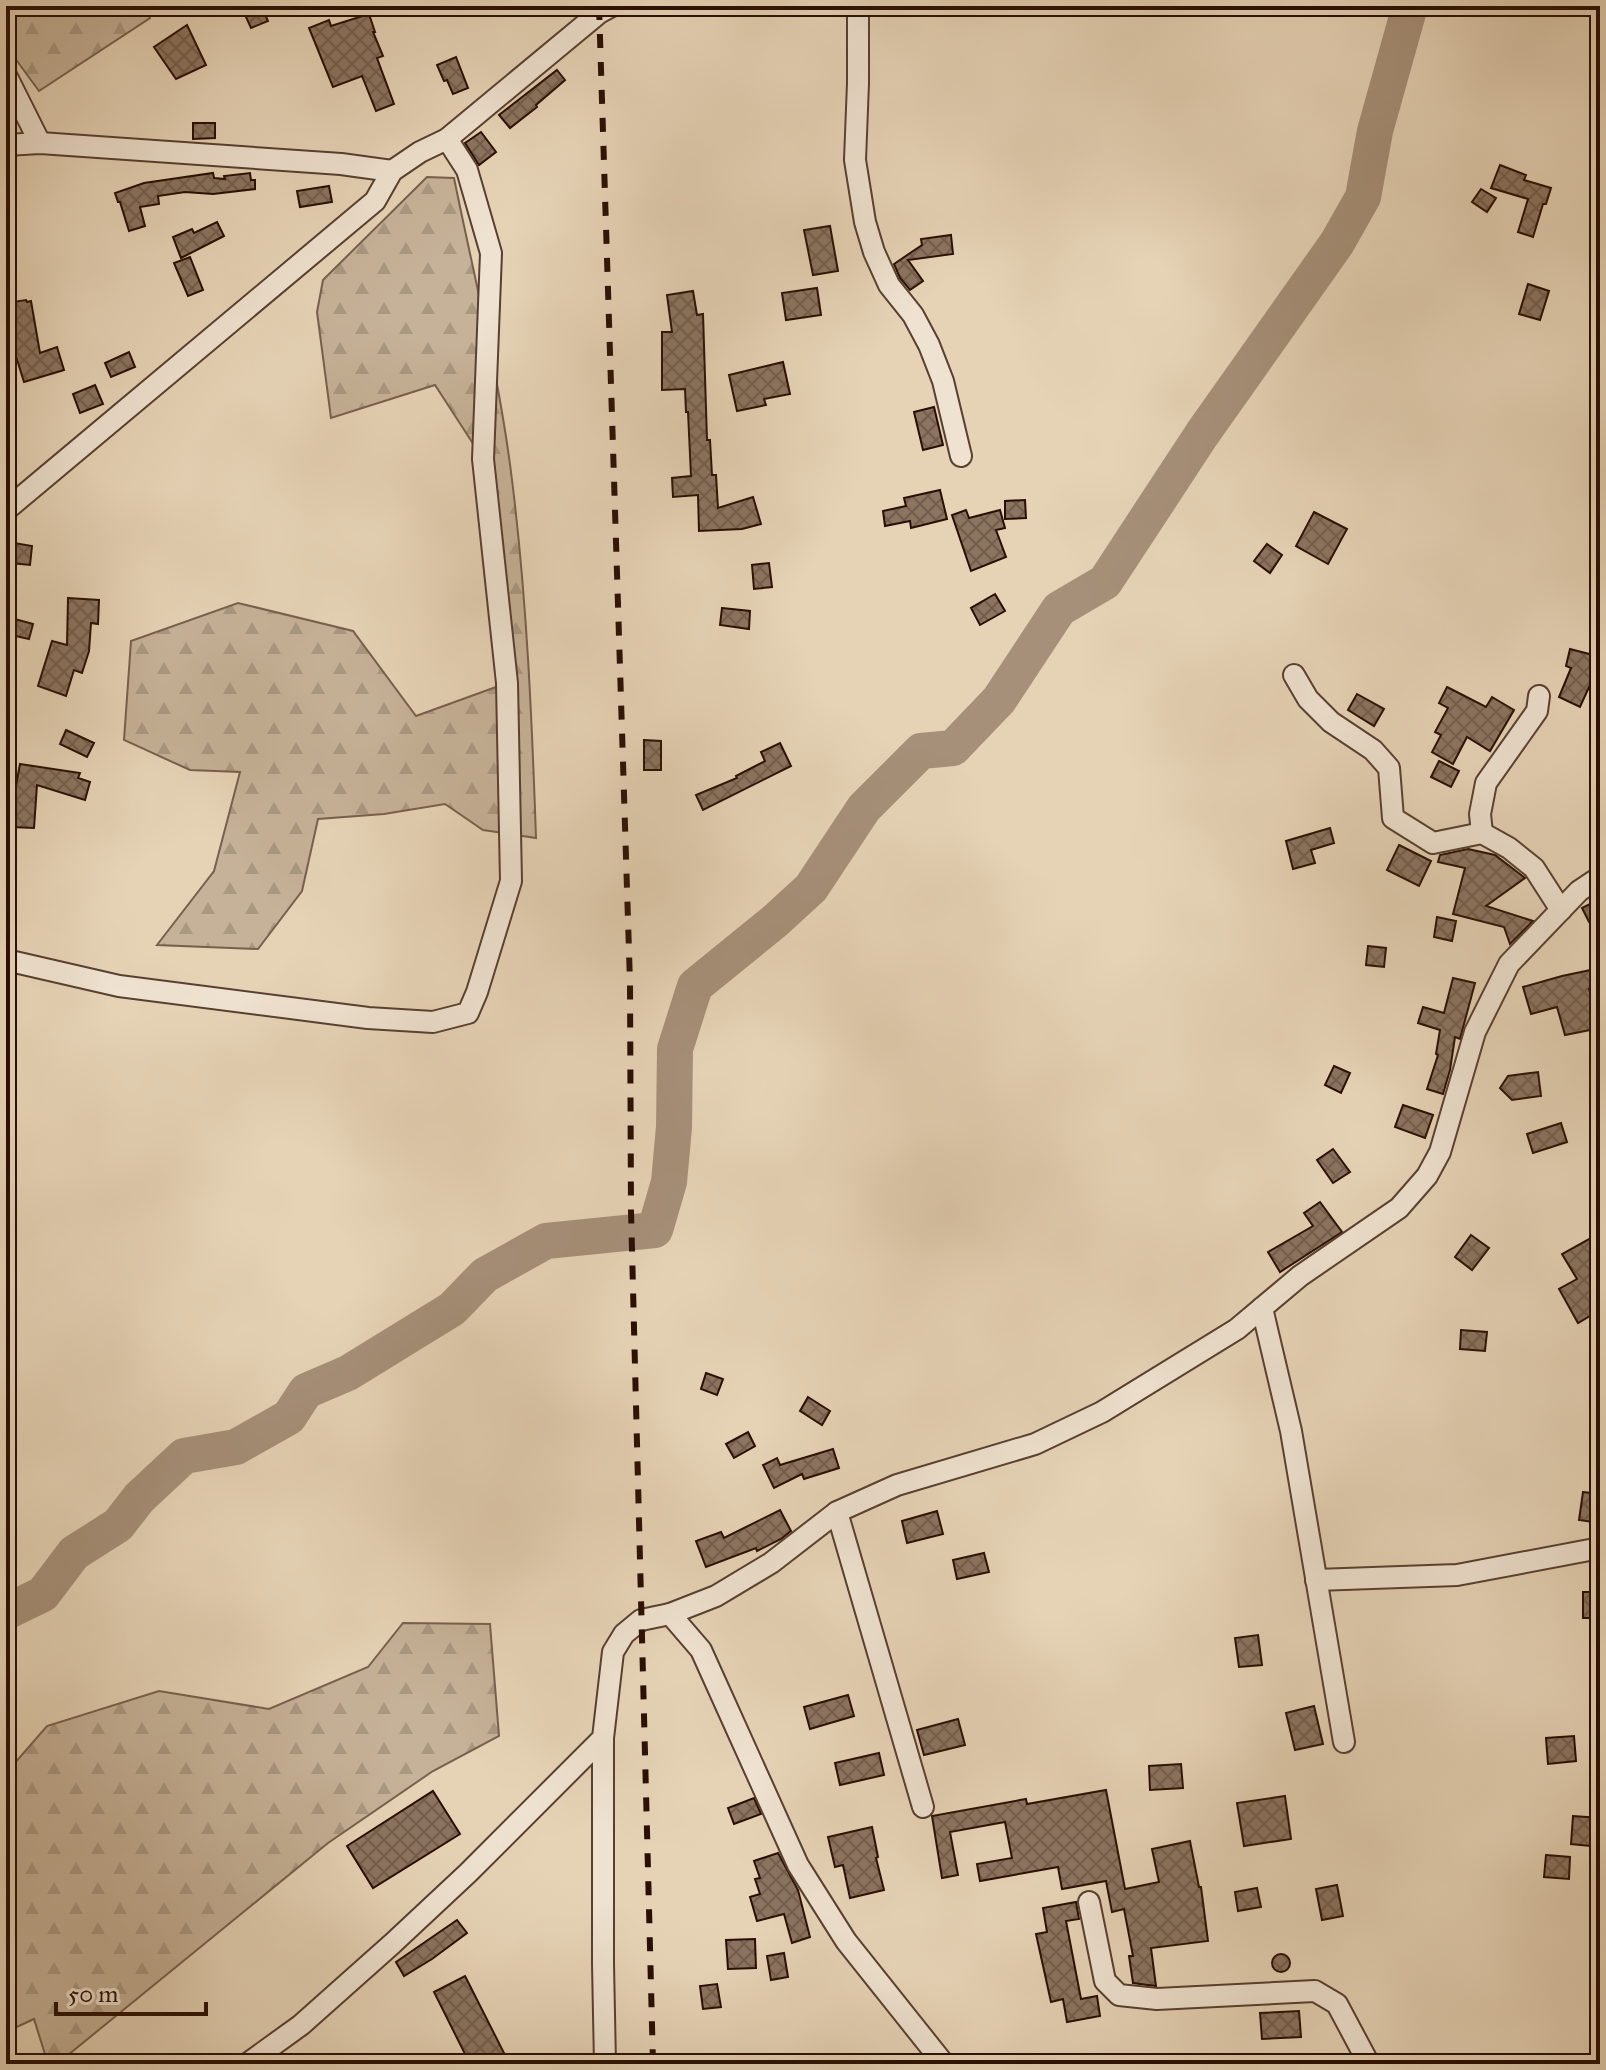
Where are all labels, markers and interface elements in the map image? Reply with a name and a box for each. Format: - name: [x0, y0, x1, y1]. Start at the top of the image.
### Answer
- scale bar: [56, 1966, 206, 2016]
- text: 50 m: [68, 1979, 118, 2009]

